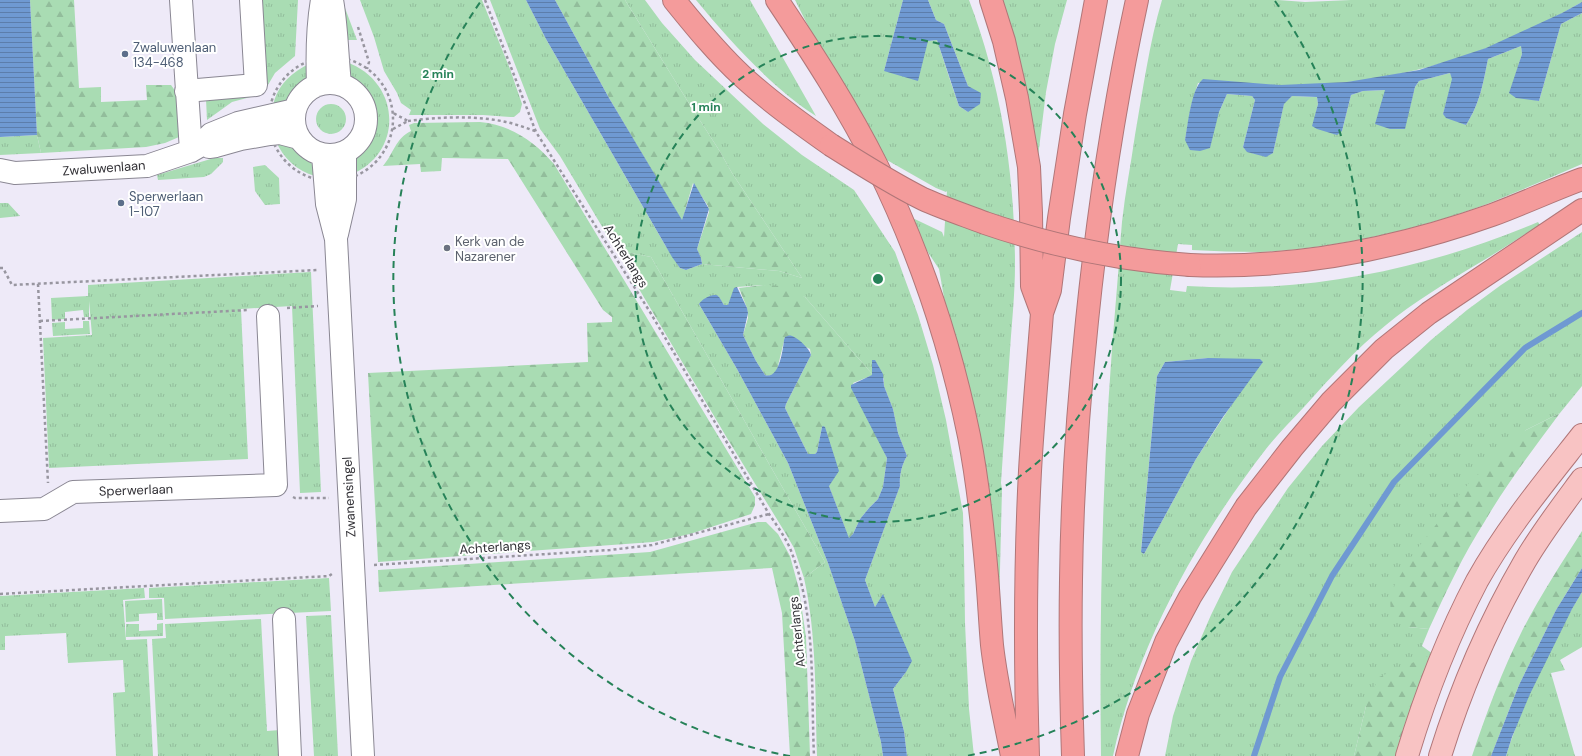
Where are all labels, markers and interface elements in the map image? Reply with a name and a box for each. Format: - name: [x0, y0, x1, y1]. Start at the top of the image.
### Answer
- place label: Zwaluwenlaan 134-468: [133, 39, 216, 71]
- marker: Zwaluwenlaan 134-468: [120, 49, 130, 59]
- text: 2 min: [422, 66, 454, 82]
- text: 1 min: [691, 99, 721, 115]
- street label: Zwaluwenlaan: [62, 157, 146, 179]
- place label: Sperwerlaan 1-107: [129, 188, 203, 220]
- marker: Sperwerlaan 1-107: [116, 198, 126, 208]
- street label: Achterlangs: [600, 221, 652, 291]
- place label: Kerk van de Nazarener: [455, 233, 524, 265]
- marker: Kerk van de Nazarener: [442, 243, 452, 253]
- centre of rings: [871, 272, 885, 286]
- street label: Zwanensingel: [338, 456, 360, 538]
- street label: Sperwerlaan: [99, 480, 173, 500]
- street label: Achterlangs: [459, 536, 531, 558]
- street label: Achterlangs: [785, 596, 809, 668]

